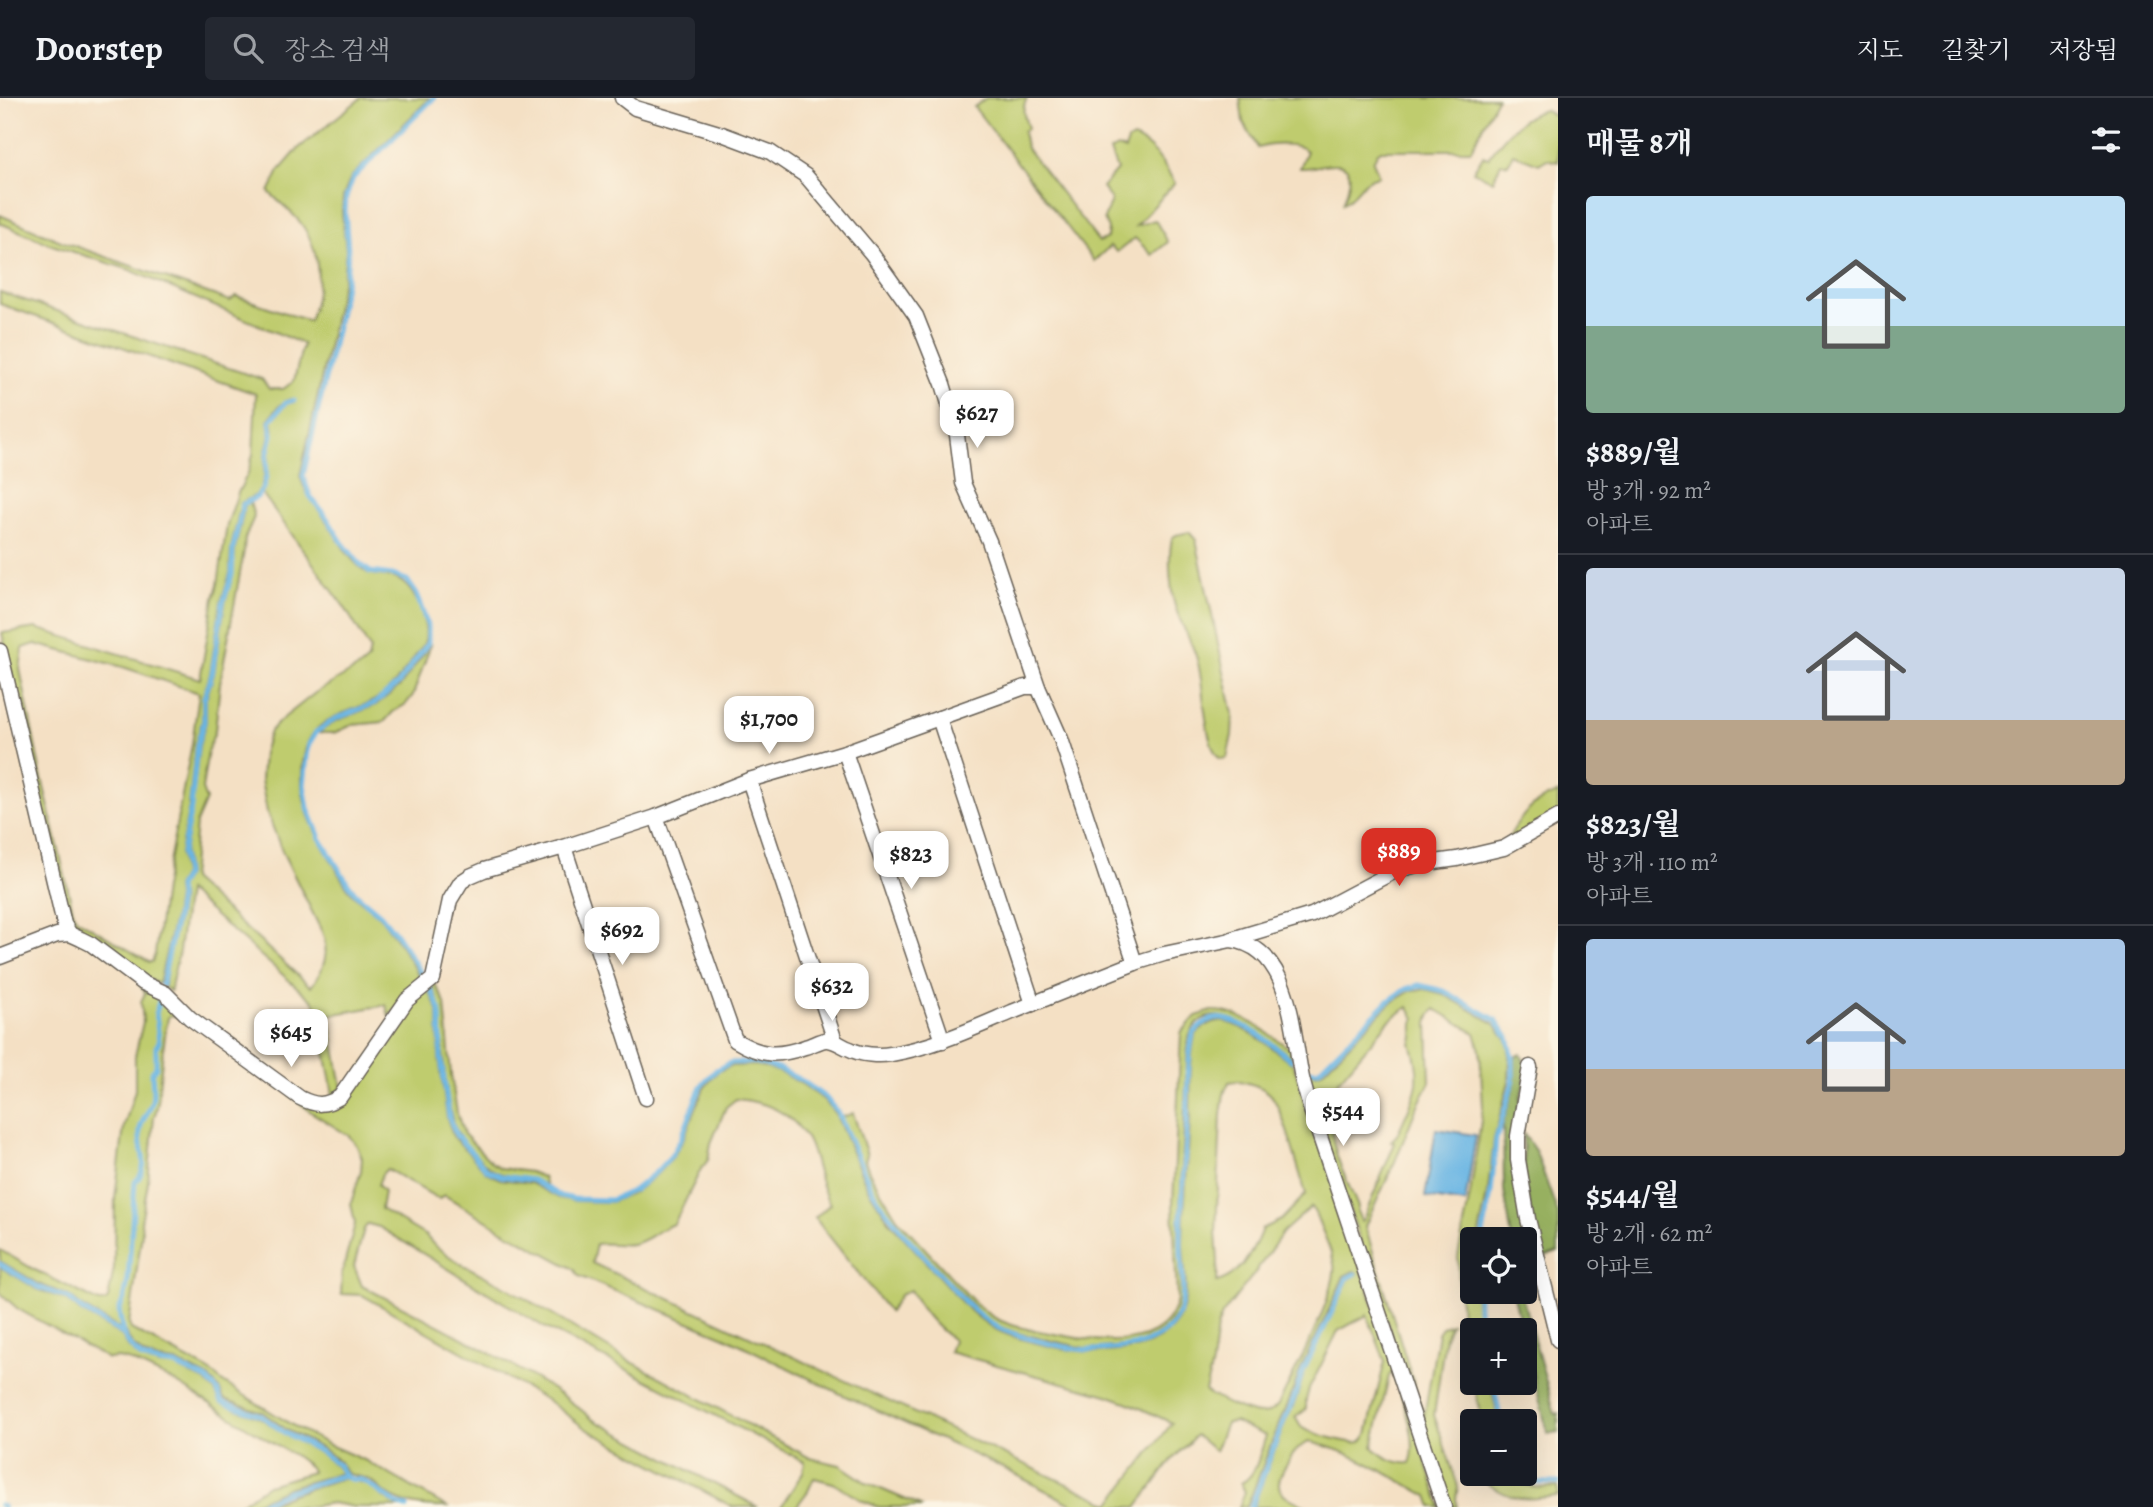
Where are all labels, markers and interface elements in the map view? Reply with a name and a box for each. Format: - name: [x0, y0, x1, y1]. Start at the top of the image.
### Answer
- search box: [205, 17, 695, 80]
- text: Doorstep: [35, 26, 163, 71]
- icon: search: [229, 29, 267, 67]
- text: 장소 검색: [285, 33, 390, 68]
- text: 지도: [1857, 34, 1903, 66]
- text: 길찾기: [1941, 34, 2010, 66]
- text: 저장됨: [2048, 34, 2118, 66]
- icon: filters: [2087, 121, 2125, 159]
- text: 매물 8개: [1586, 123, 1693, 163]
- icon: home: [1793, 241, 1919, 367]
- pin: $627: [936, 390, 1018, 450]
- text: $627: [956, 397, 998, 428]
- text: $889/월: [1586, 432, 1682, 472]
- text: 방 3개 · 92 m²: [1586, 475, 1711, 506]
- text: 아파트: [1586, 509, 1653, 540]
- icon: home: [1793, 613, 1919, 739]
- pin: $1,700: [712, 696, 826, 756]
- text: $1,700: [740, 703, 798, 734]
- text: $823/월: [1586, 804, 1681, 844]
- pin: $889: [1358, 828, 1440, 888]
- pin: $823: [870, 832, 952, 891]
- text: $889: [1377, 835, 1421, 866]
- text: $823: [890, 838, 932, 869]
- text: 방 3개 · 110 m²: [1586, 847, 1717, 878]
- text: 아파트: [1586, 881, 1653, 912]
- pin: $692: [581, 908, 663, 967]
- text: $692: [600, 914, 644, 945]
- pin: $632: [791, 964, 873, 1023]
- text: $632: [811, 970, 853, 1001]
- icon: home: [1793, 984, 1919, 1110]
- pin: $645: [250, 1010, 332, 1069]
- text: $645: [270, 1016, 312, 1047]
- pin: $544: [1302, 1088, 1384, 1148]
- text: $544: [1322, 1095, 1364, 1126]
- text: $544/월: [1586, 1175, 1680, 1215]
- text: 방 2개 · 62 m²: [1586, 1218, 1712, 1249]
- map controls: [1460, 1227, 1537, 1486]
- button: locate: [1460, 1227, 1537, 1304]
- text: 아파트: [1586, 1252, 1653, 1283]
- button: +: [1460, 1318, 1537, 1395]
- button: −: [1460, 1409, 1537, 1486]

